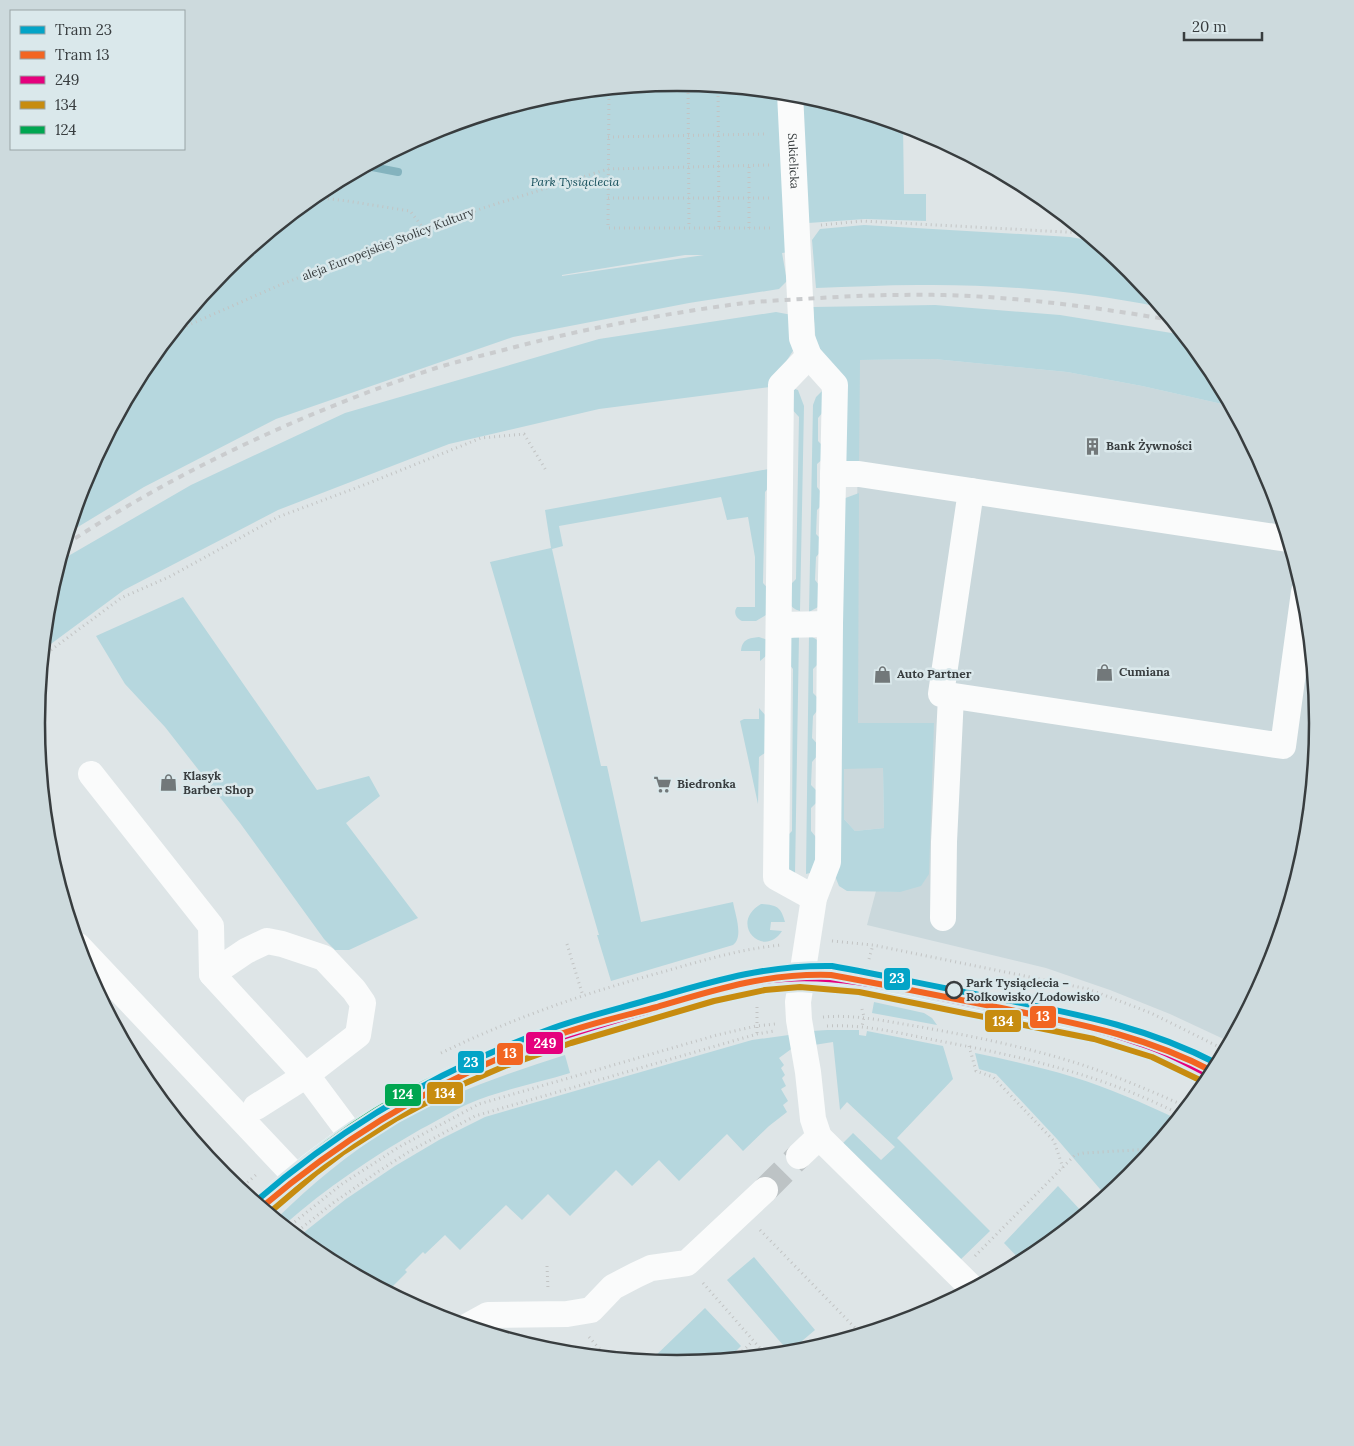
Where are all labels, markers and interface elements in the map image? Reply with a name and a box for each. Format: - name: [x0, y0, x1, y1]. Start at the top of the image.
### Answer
- legend: [10, 10, 185, 150]
- scale bar: [1184, 10, 1262, 42]
- text: 20 m: [1192, 17, 1227, 36]
- text: Tram 23: [55, 20, 112, 39]
- text: Tram 13: [55, 45, 110, 64]
- text: 249: [55, 70, 80, 89]
- text: 134: [55, 95, 77, 114]
- text: 124: [55, 120, 76, 139]
- street label: Sukielicka: [785, 133, 803, 189]
- park label: Park Tysiąclecia: [531, 174, 620, 189]
- street label: aleja Europejskiej Stolicy Kultury: [300, 204, 477, 283]
- building icon: Bank Żywności: [1082, 436, 1102, 456]
- place label: Bank Żywności: [1106, 438, 1192, 453]
- shop icon: Cumiana: [1095, 662, 1115, 682]
- shop icon: Auto Partner: [873, 664, 893, 684]
- place label: Cumiana: [1119, 664, 1171, 679]
- place label: Auto Partner: [897, 666, 972, 681]
- place label: Klasyk Barber Shop: [183, 768, 254, 797]
- shop icon: Klasyk Barber Shop: [159, 773, 179, 793]
- supermarket icon: Biedronka: [653, 774, 673, 794]
- place label: Biedronka: [677, 776, 737, 791]
- line badge: 23: [883, 967, 911, 991]
- text: 23: [889, 969, 905, 987]
- place label: Park Tysiąclecia – Rolkowisko/Lodowisko: [966, 975, 1100, 1005]
- marker: Park Tysiąclecia – Rolkowisko/Lodowisko: [945, 981, 963, 999]
- line badge: 13: [1029, 1005, 1057, 1029]
- text: 13: [1036, 1007, 1050, 1025]
- line badge: 134: [984, 1009, 1022, 1033]
- text: 134: [992, 1012, 1014, 1030]
- line badge: 249: [525, 1031, 564, 1055]
- text: 249: [533, 1034, 557, 1052]
- line badge: 13: [496, 1042, 524, 1066]
- text: 13: [503, 1044, 517, 1062]
- line badge: 23: [457, 1050, 485, 1074]
- text: 23: [463, 1053, 479, 1071]
- line badge: 134: [426, 1081, 464, 1105]
- line badge: 124: [384, 1083, 422, 1107]
- text: 134: [434, 1084, 456, 1102]
- text: 124: [393, 1085, 414, 1103]

